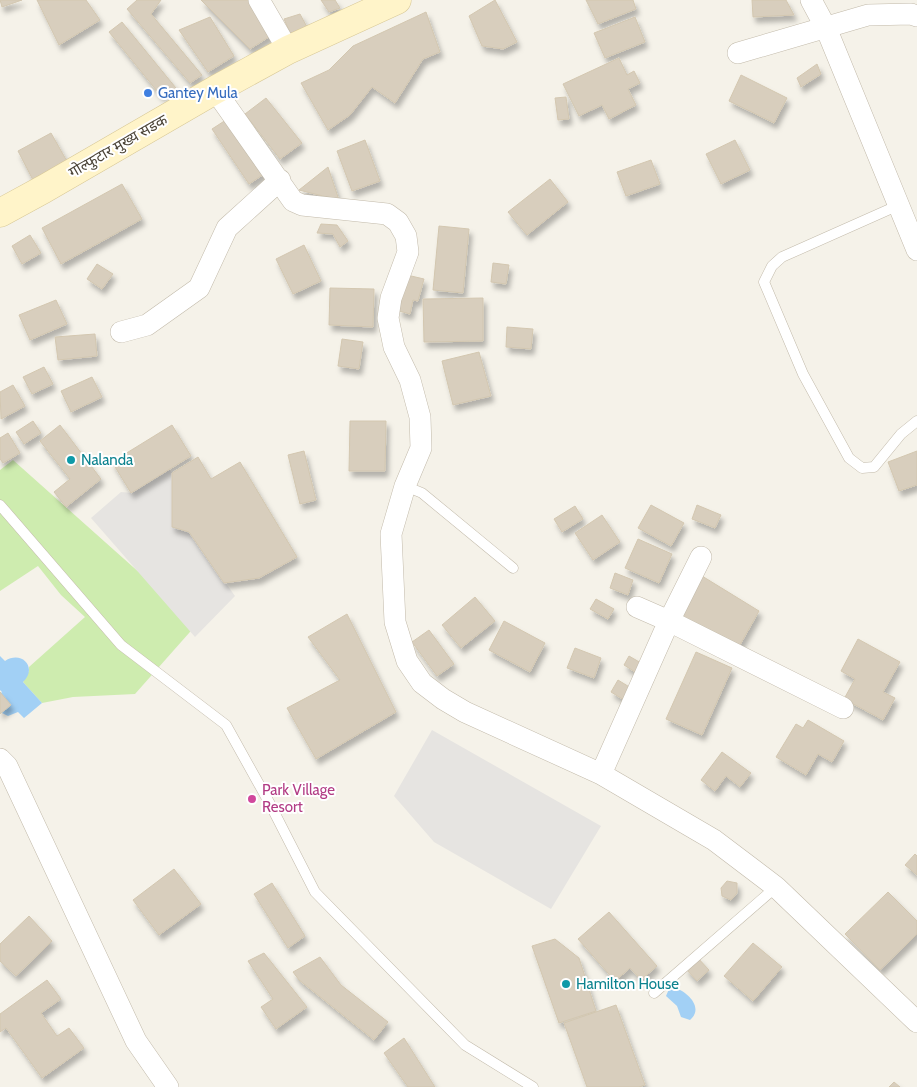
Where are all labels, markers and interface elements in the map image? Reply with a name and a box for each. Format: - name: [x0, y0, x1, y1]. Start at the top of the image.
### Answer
- place label: Gantey Mula: [158, 84, 238, 102]
- marker: Gantey Mula: [142, 87, 154, 99]
- street label: गोल्फुटार मुख्य सडक: [66, 110, 171, 182]
- place label: Nalanda: [81, 451, 134, 469]
- marker: Nalanda: [65, 454, 77, 466]
- place label: Park Village Resort: [262, 781, 335, 816]
- marker: Park Village Resort: [246, 793, 258, 805]
- place label: Hamilton House: [576, 975, 679, 993]
- marker: Hamilton House: [560, 978, 572, 990]

